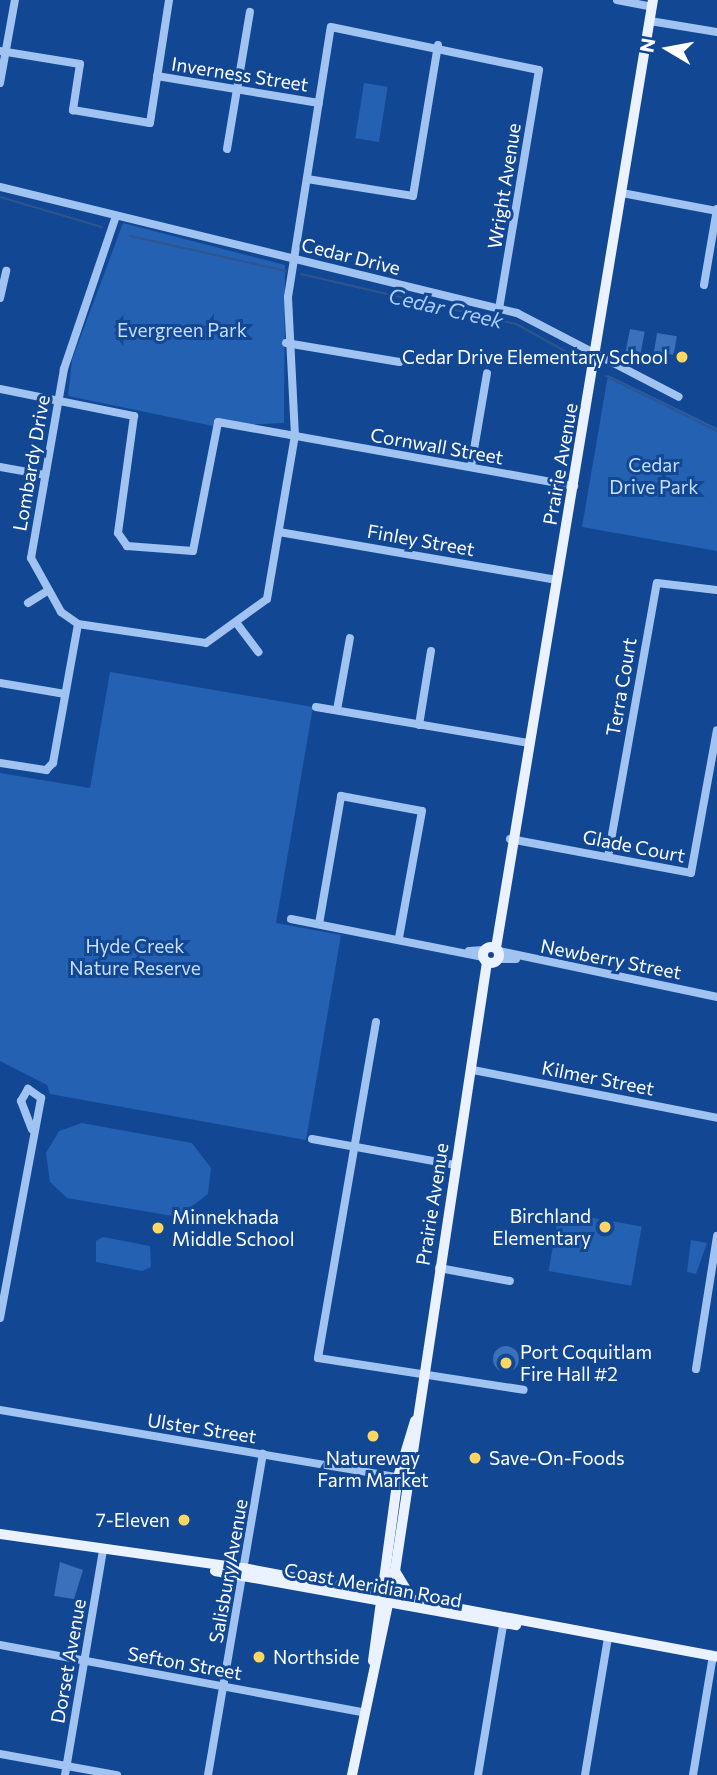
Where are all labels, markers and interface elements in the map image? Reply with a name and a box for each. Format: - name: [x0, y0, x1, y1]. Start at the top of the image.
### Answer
- north arrow: [633, 14, 703, 84]
- text: N: [634, 36, 659, 54]
- street label: Inverness Street: [170, 52, 310, 96]
- street label: Wright Avenue: [483, 122, 525, 250]
- street label: Cedar Drive: [299, 233, 403, 279]
- water label: Cedar Creek: [386, 283, 506, 333]
- park label: Evergreen Park: [117, 319, 247, 341]
- place label: Cedar Drive Elementary School: [402, 346, 668, 368]
- marker: Cedar Drive Elementary School: [674, 349, 690, 365]
- street label: Lombardy Drive: [8, 393, 54, 533]
- street label: Prairie Avenue: [538, 401, 582, 527]
- street label: Cornwall Street: [369, 423, 505, 469]
- park label: Cedar Drive Park: [609, 454, 699, 498]
- street label: Finley Street: [366, 519, 476, 561]
- street label: Terra Court: [601, 636, 641, 738]
- street label: Glade Court: [581, 825, 687, 867]
- street label: Newberry Street: [539, 934, 683, 984]
- park label: Hyde Creek Nature Reserve: [69, 935, 201, 979]
- street label: Kilmer Street: [540, 1056, 656, 1100]
- street label: Prairie Avenue: [411, 1141, 453, 1267]
- place label: Birchland Elementary: [492, 1205, 591, 1249]
- place label: Minnekhada Middle School: [172, 1206, 294, 1250]
- marker: Birchland Elementary: [597, 1219, 613, 1235]
- marker: Minnekhada Middle School: [150, 1220, 166, 1236]
- place label: Port Coquitlam Fire Hall #2: [520, 1341, 652, 1385]
- marker: Port Coquitlam Fire Hall #2: [498, 1355, 514, 1371]
- street label: Ulster Street: [146, 1408, 258, 1448]
- marker: Natureway Farm Market: [365, 1428, 381, 1444]
- place label: Natureway Farm Market: [317, 1447, 429, 1491]
- place label: Save-On-Foods: [489, 1447, 625, 1469]
- marker: Save-On-Foods: [467, 1450, 483, 1466]
- street label: Salisbury Avenue: [204, 1497, 252, 1645]
- place label: 7-Eleven: [96, 1509, 170, 1531]
- marker: 7-Eleven: [176, 1512, 192, 1528]
- street label: Coast Meridian Road: [283, 1558, 463, 1612]
- street label: Dorset Avenue: [46, 1597, 90, 1725]
- street label: Sefton Street: [126, 1642, 244, 1684]
- place label: Northside: [273, 1646, 359, 1668]
- marker: Northside: [251, 1649, 267, 1665]

